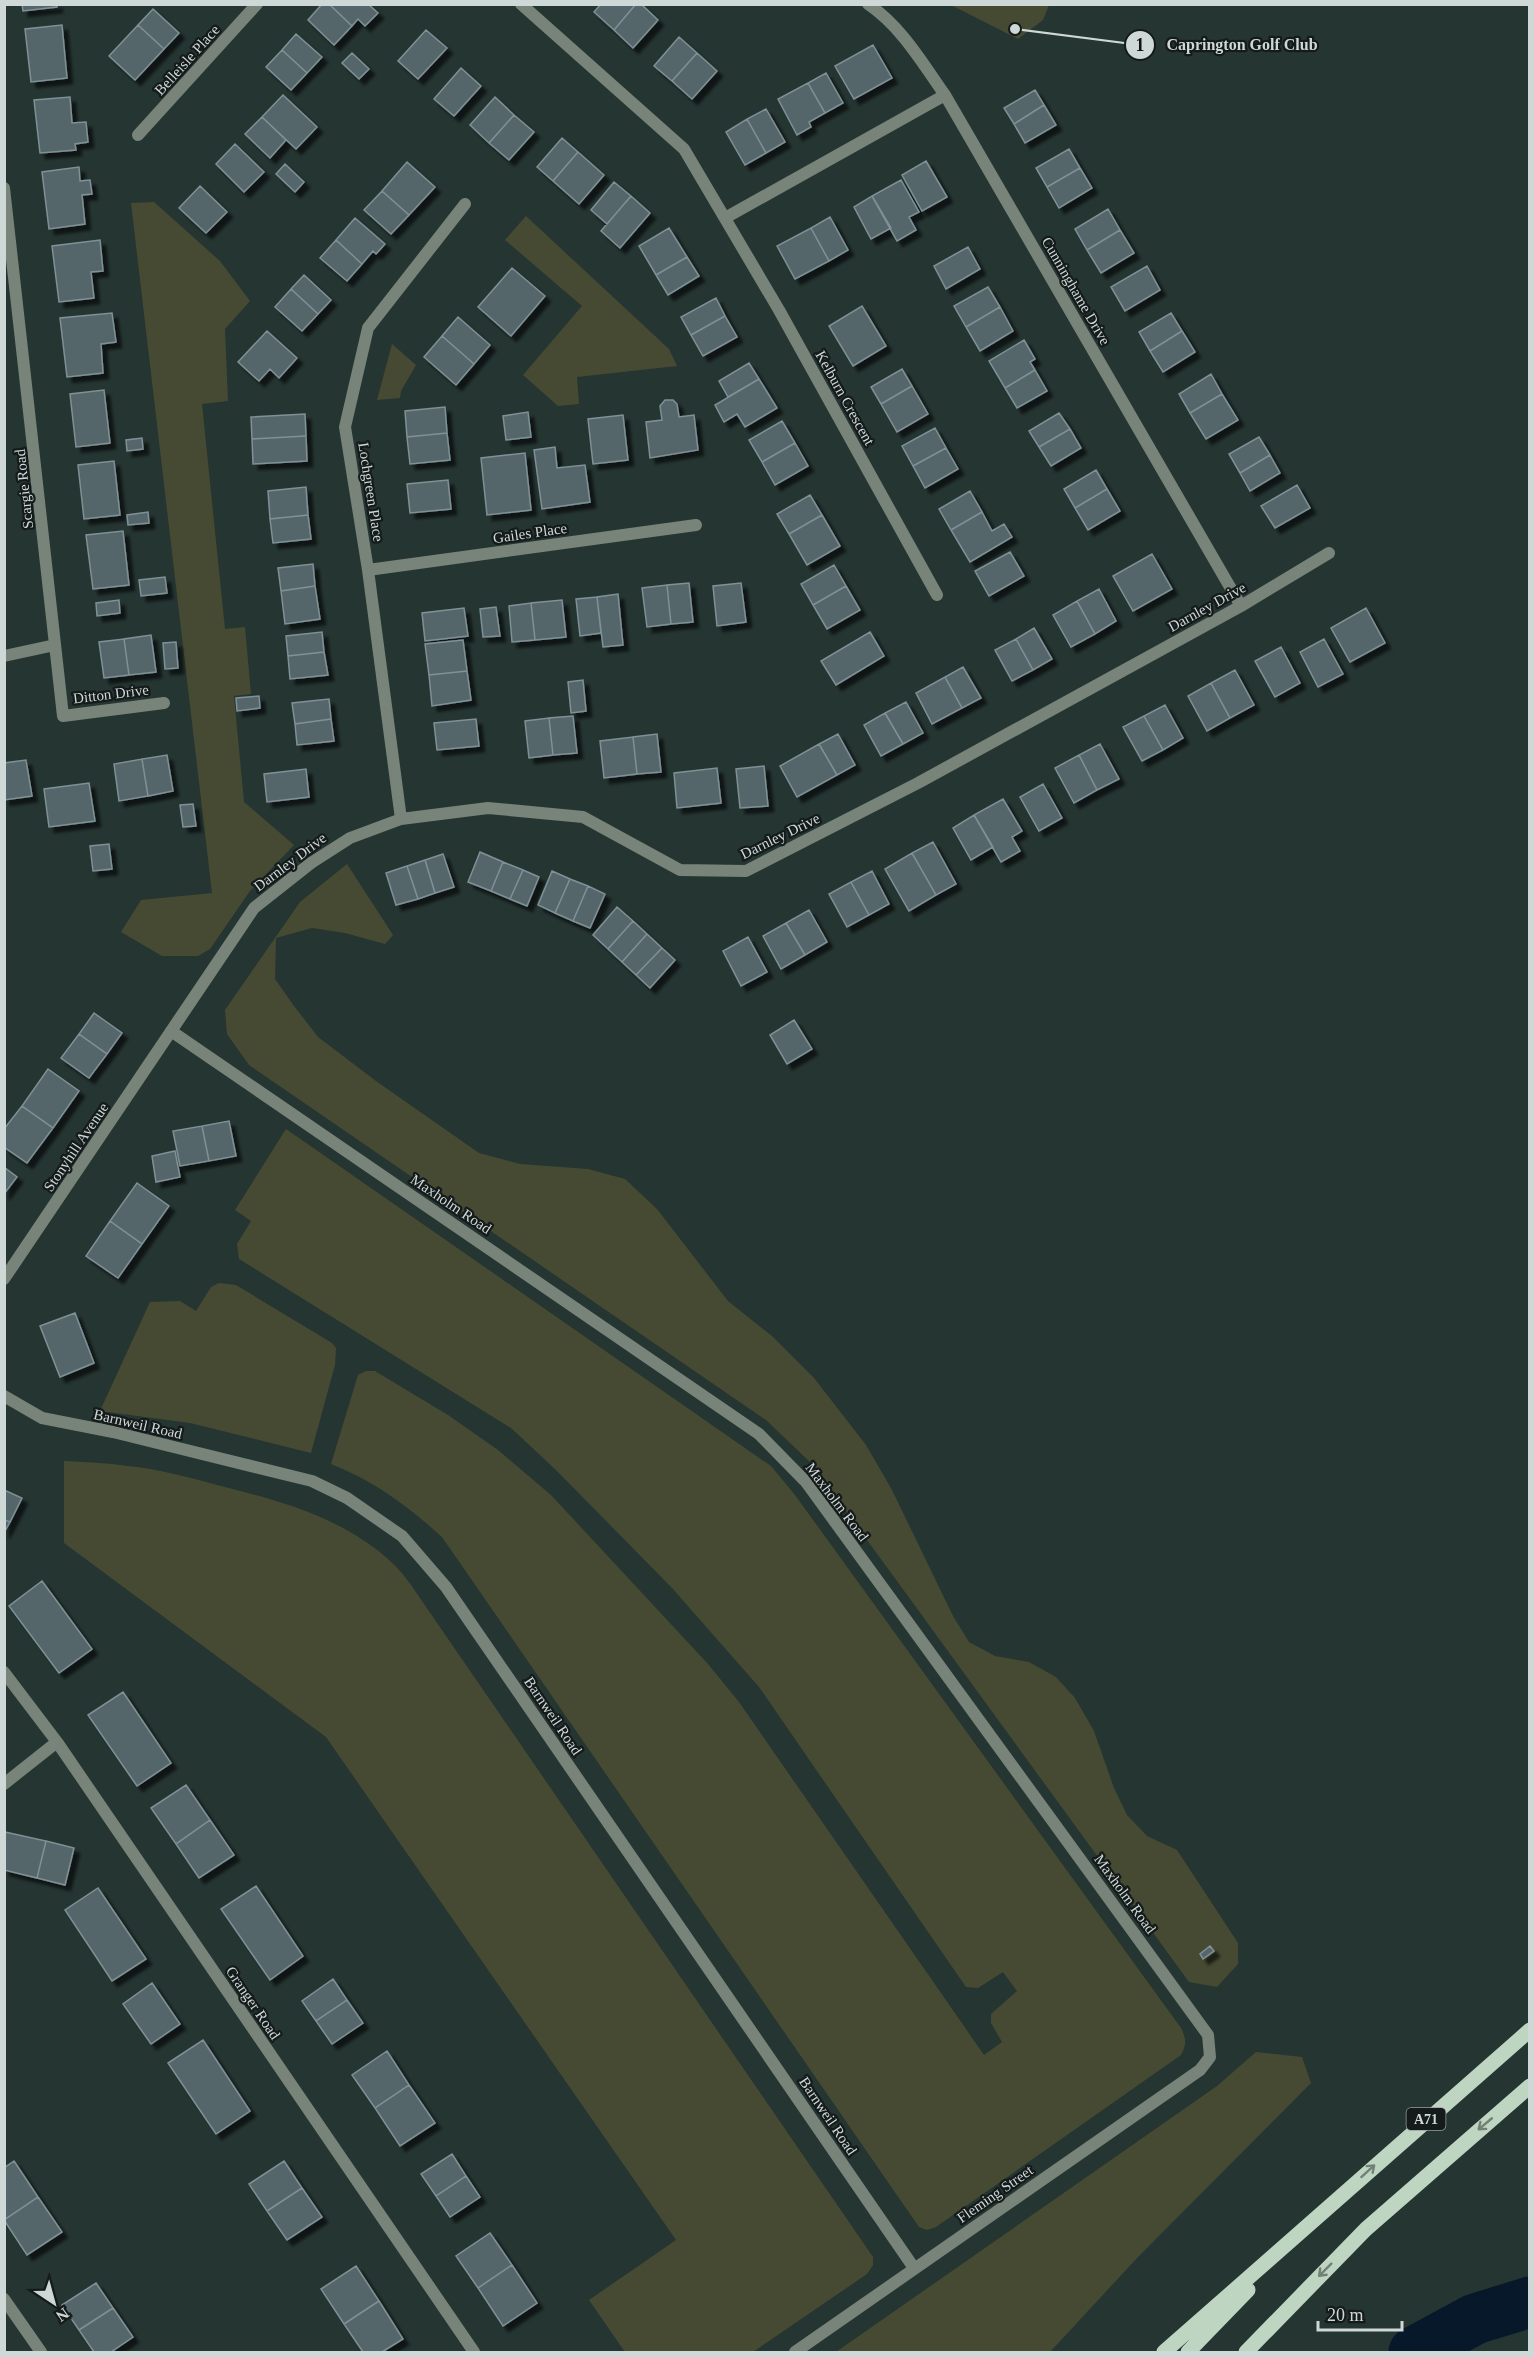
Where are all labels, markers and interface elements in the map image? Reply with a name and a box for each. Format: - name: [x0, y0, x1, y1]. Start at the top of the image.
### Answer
- street label: Belleisle Place: [151, 21, 223, 98]
- callout: Caprington Golf Club: [1125, 28, 1330, 62]
- text: 1: [1136, 35, 1145, 55]
- text: Caprington Golf Club: [1166, 36, 1318, 54]
- street label: Cunninghame Drive: [1039, 234, 1114, 348]
- street label: Kelburn Crescent: [812, 348, 878, 449]
- street label: Lochgreen Place: [355, 441, 387, 543]
- street label: Scargie Road: [12, 448, 36, 530]
- street label: Gailes Place: [492, 520, 568, 546]
- street label: Darnley Drive: [1165, 579, 1249, 635]
- street label: Ditton Drive: [72, 681, 150, 707]
- street label: Darnley Drive: [738, 810, 823, 862]
- street label: Darnley Drive: [251, 829, 330, 894]
- street label: Stonyhill Avenue: [40, 1099, 112, 1194]
- street label: Maxholm Road: [408, 1171, 495, 1237]
- street label: Barnweil Road: [92, 1406, 184, 1442]
- street label: Maxholm Road: [802, 1460, 872, 1545]
- street label: Barnweil Road: [521, 1674, 585, 1758]
- street label: Maxholm Road: [1091, 1851, 1159, 1937]
- street label: Granger Road: [223, 1963, 284, 2043]
- street label: Barnweil Road: [796, 2074, 860, 2158]
- road number: A71: [1406, 2108, 1446, 2130]
- one-way arrow: [1477, 2117, 1493, 2130]
- street label: Fleming Street: [954, 2162, 1037, 2226]
- one-way arrow: [1360, 2164, 1375, 2178]
- one-way arrow: [1318, 2263, 1333, 2278]
- north arrow: [24, 2273, 84, 2333]
- scale bar: [1318, 2294, 1402, 2332]
- text: N: [52, 2304, 72, 2325]
- text: 20 m: [1327, 2305, 1364, 2325]

